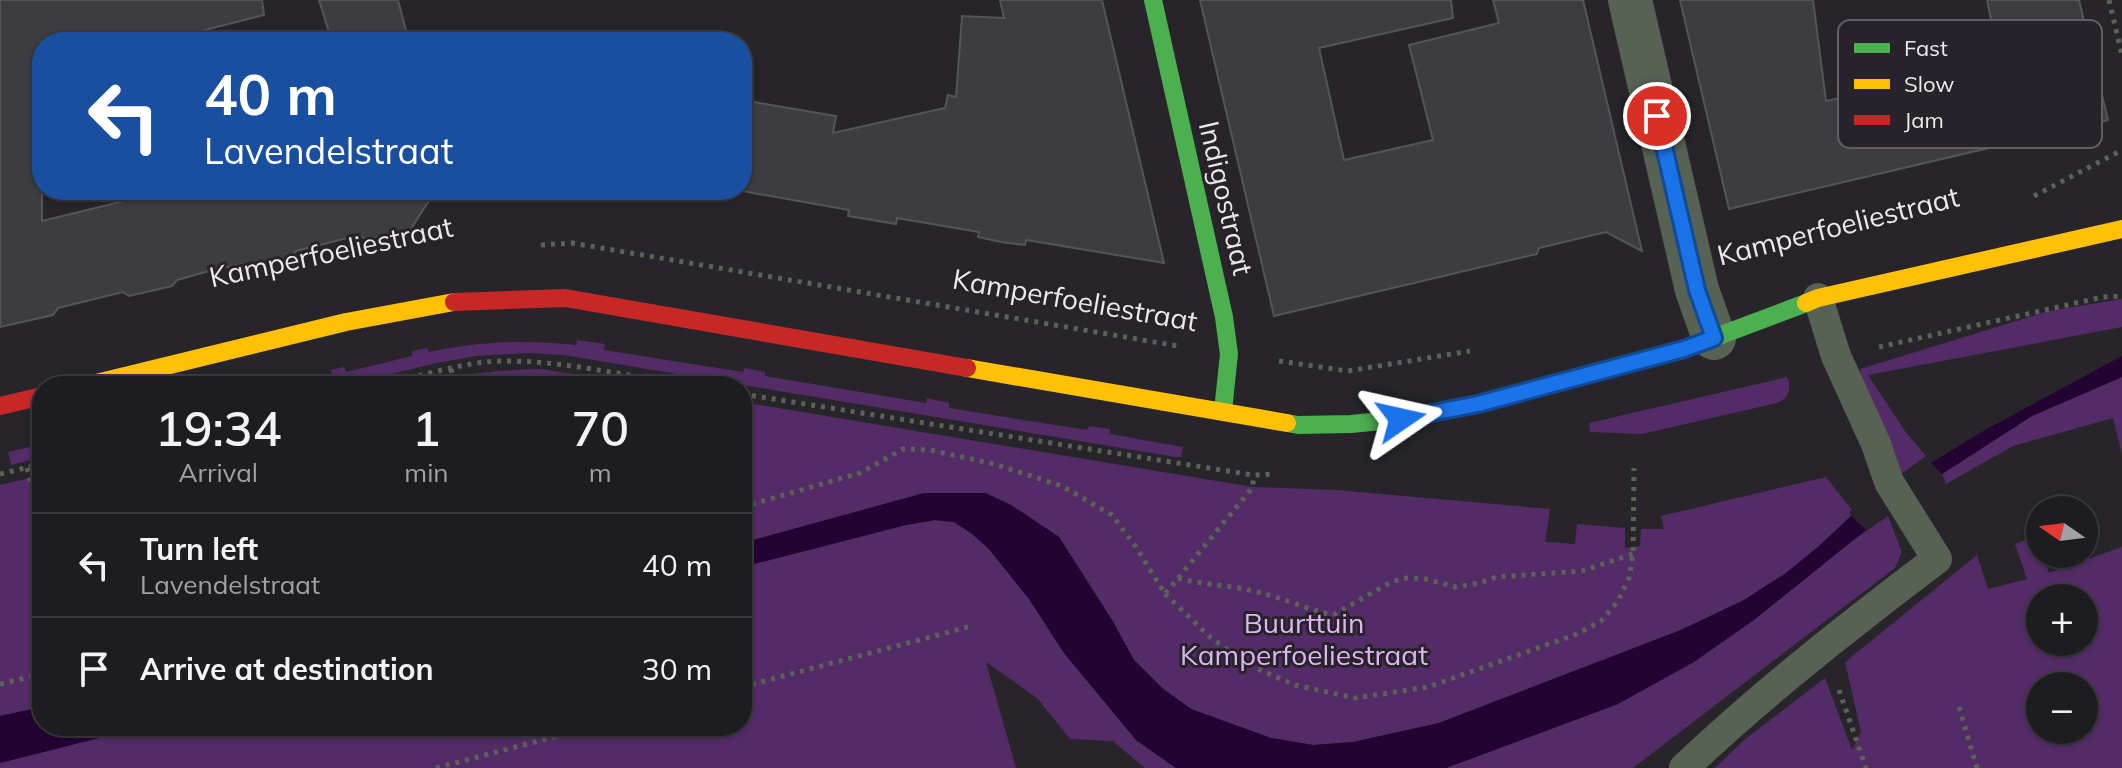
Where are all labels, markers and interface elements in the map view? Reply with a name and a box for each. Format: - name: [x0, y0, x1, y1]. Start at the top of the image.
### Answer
- legend: [1838, 20, 2102, 148]
- text: Fast: [1904, 34, 1948, 62]
- text: 40 m: [204, 59, 337, 129]
- icon: left: [72, 64, 176, 168]
- text: Slow: [1904, 70, 1954, 98]
- pin: [1623, 82, 1691, 150]
- icon: arrive: [1635, 94, 1679, 138]
- text: Jam: [1904, 106, 1944, 134]
- street label: Indigostraat: [1192, 117, 1261, 278]
- text: Lavendelstraat: [204, 128, 453, 173]
- street label: Kamperfoeliestraat: [1713, 179, 1963, 272]
- street label: Kamperfoeliestraat: [206, 209, 456, 294]
- street label: Kamperfoeliestraat: [950, 261, 1200, 338]
- position arrow: [1359, 377, 1443, 461]
- text: 19:34: [155, 398, 281, 458]
- text: 1: [412, 398, 441, 458]
- text: 70: [571, 398, 629, 458]
- text: Arrival: [178, 456, 258, 489]
- text: min: [404, 456, 449, 489]
- text: m: [589, 456, 612, 489]
- north arrow: [2026, 496, 2098, 568]
- map controls: [2026, 496, 2098, 744]
- text: Turn left: [140, 530, 258, 568]
- icon: left: [72, 543, 116, 587]
- text: 40 m: [642, 546, 712, 584]
- text: Lavendelstraat: [140, 568, 320, 601]
- button: +: [2026, 584, 2098, 656]
- park label: Buurttuin Kamperfoeliestraat: [1180, 605, 1428, 672]
- icon: arrive: [72, 647, 116, 691]
- text: Arrive at destination: [140, 650, 434, 688]
- text: 30 m: [642, 650, 712, 688]
- button: −: [2026, 672, 2098, 744]

